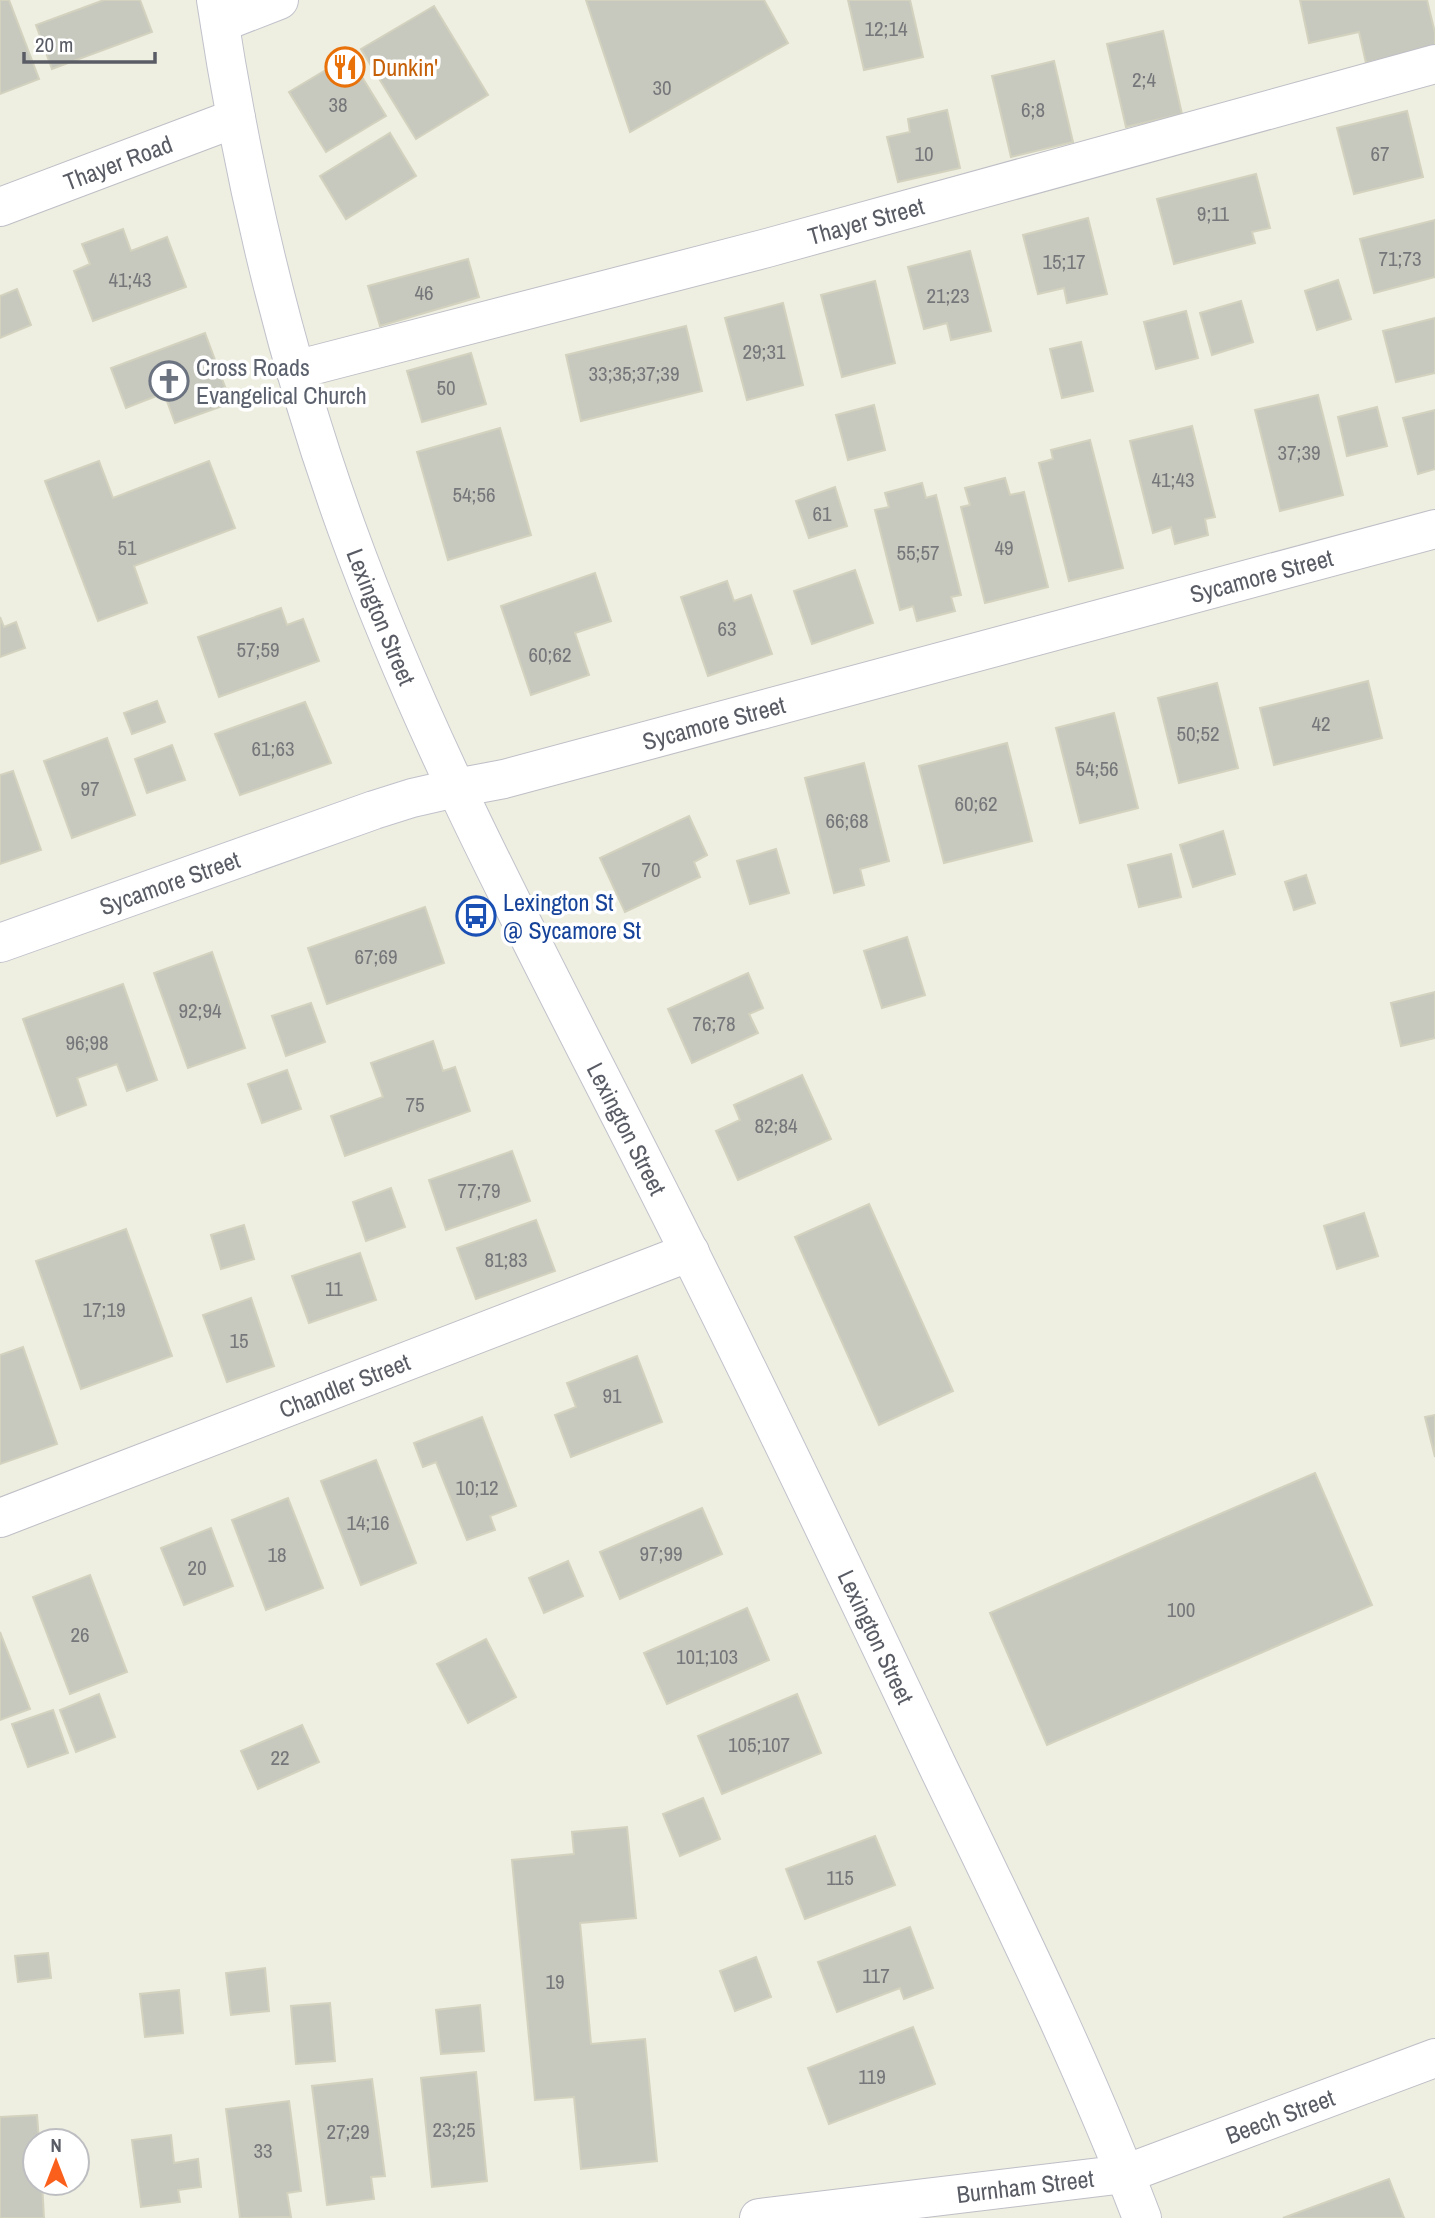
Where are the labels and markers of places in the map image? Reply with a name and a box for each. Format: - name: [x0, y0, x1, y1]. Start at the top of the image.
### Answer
- restaurant icon: Dunkin': [324, 46, 366, 88]
- place label: Dunkin': [372, 51, 438, 83]
- place label: Cross Roads Evangelical Church: [196, 351, 367, 411]
- church icon: Cross Roads Evangelical Church: [148, 360, 190, 402]
- place label: Lexington St @ Sycamore St: [503, 886, 642, 946]
- bus stop icon: Lexington St @ Sycamore St: [455, 895, 497, 937]

